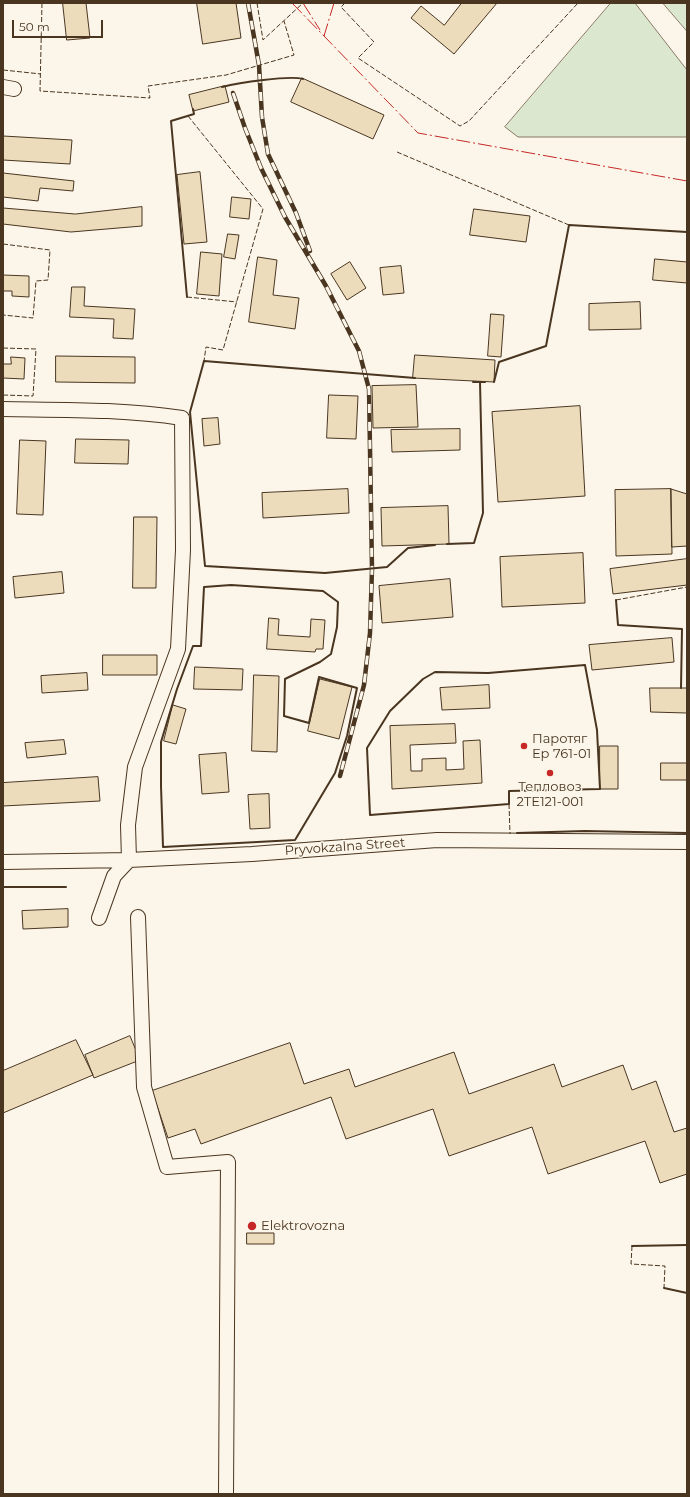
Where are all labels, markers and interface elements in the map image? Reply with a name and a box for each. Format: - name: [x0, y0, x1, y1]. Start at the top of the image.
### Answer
- scale bar: [14, 12, 105, 38]
- text: 50 m: [19, 19, 50, 34]
- place label: Паротяг Ер 761-01: [532, 731, 591, 762]
- marker: Паротяг Ер 761-01: [519, 741, 529, 751]
- marker: Тепловоз 2ТЕ121-001: [545, 768, 555, 778]
- place label: Тепловоз 2ТЕ121-001: [516, 779, 584, 810]
- street label: Pryvokzalna Street: [284, 835, 406, 859]
- place label: Elektrovozna: [261, 1218, 345, 1234]
- marker: Elektrovozna: [246, 1220, 258, 1232]

